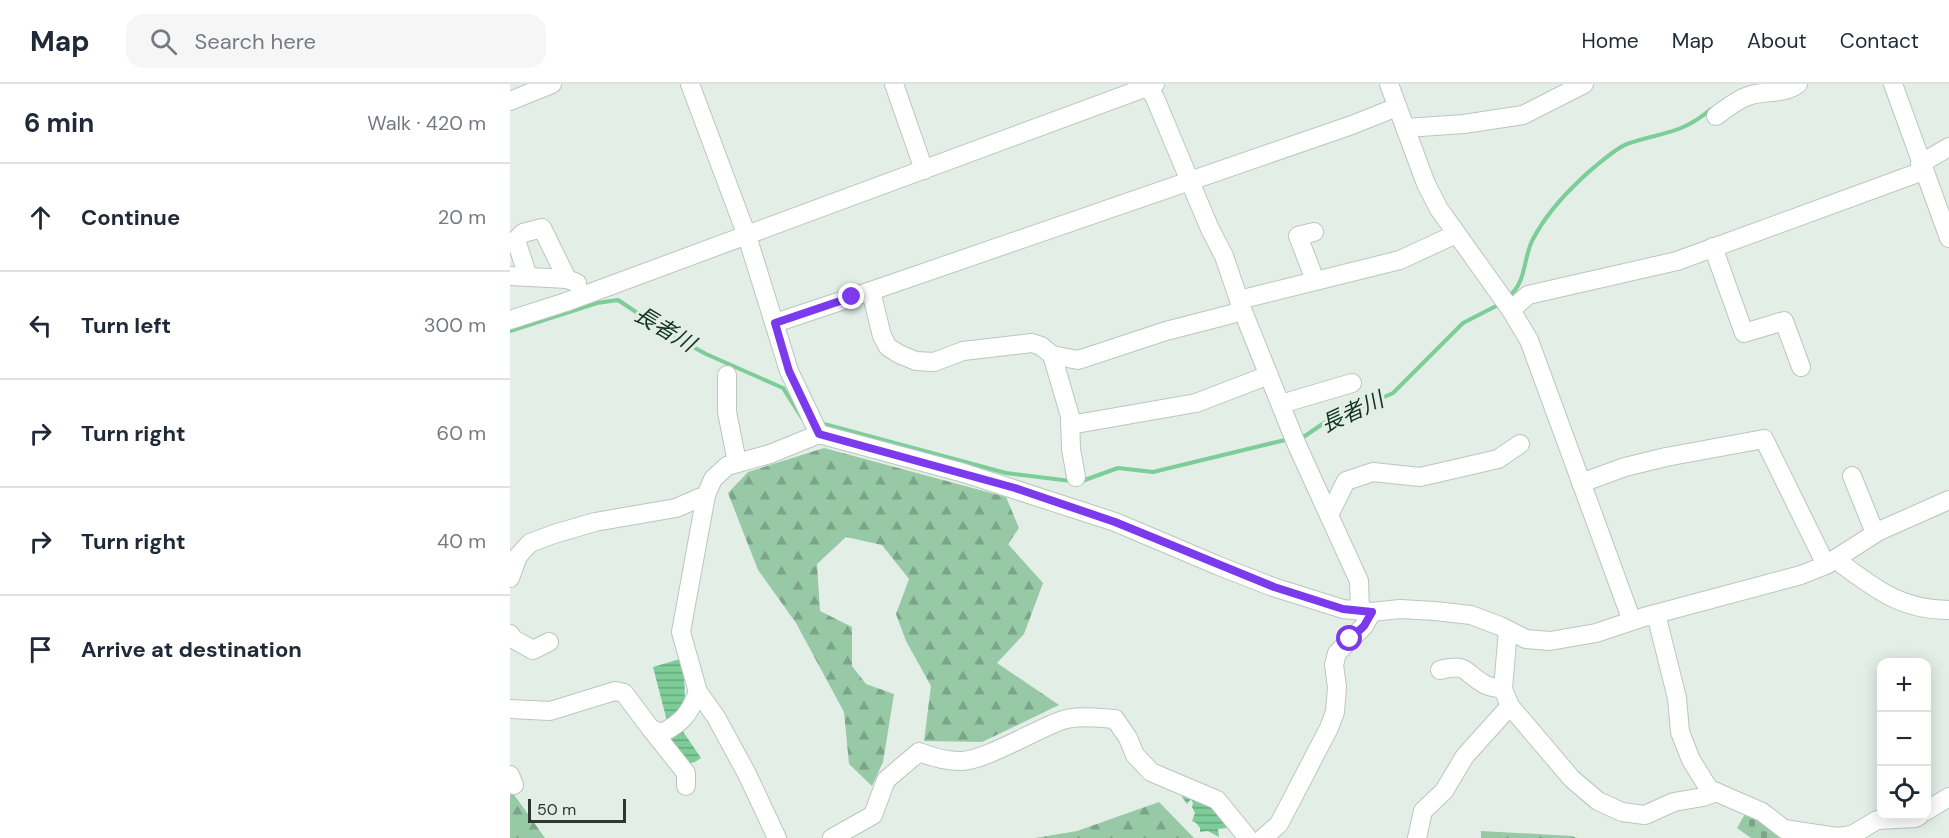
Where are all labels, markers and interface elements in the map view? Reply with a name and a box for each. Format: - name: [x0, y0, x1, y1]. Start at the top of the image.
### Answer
- search box: [126, 14, 546, 68]
- text: Map: [30, 23, 90, 60]
- icon: search: [147, 25, 180, 58]
- text: Search here: [195, 27, 316, 56]
- text: Home: [1581, 27, 1639, 55]
- text: Map: [1672, 27, 1714, 55]
- text: About: [1747, 27, 1807, 55]
- text: Contact: [1840, 27, 1919, 55]
- text: 6 min: [24, 106, 94, 140]
- text: Walk · 420 m: [367, 110, 486, 136]
- icon: ahead: [24, 201, 57, 234]
- text: Continue: [81, 203, 180, 232]
- text: 20 m: [438, 204, 486, 230]
- route end: [838, 283, 864, 309]
- water label: 長者川: [629, 300, 702, 359]
- icon: left: [24, 309, 57, 342]
- text: Turn left: [81, 311, 171, 340]
- text: 300 m: [424, 312, 486, 338]
- water label: 長者川: [1316, 384, 1390, 439]
- icon: right: [24, 417, 57, 450]
- text: Turn right: [81, 419, 186, 448]
- text: 60 m: [437, 420, 486, 446]
- icon: right: [24, 525, 57, 558]
- text: Turn right: [81, 527, 186, 556]
- text: 40 m: [437, 528, 486, 554]
- route start: [1336, 625, 1362, 651]
- icon: arrive: [24, 633, 57, 666]
- text: Arrive at destination: [81, 635, 302, 664]
- map controls: [1877, 658, 1931, 820]
- button: +: [1877, 658, 1931, 712]
- button: −: [1877, 712, 1931, 766]
- button: locate: [1877, 766, 1931, 820]
- scale bar: [528, 796, 626, 824]
- text: 50 m: [537, 799, 576, 820]

